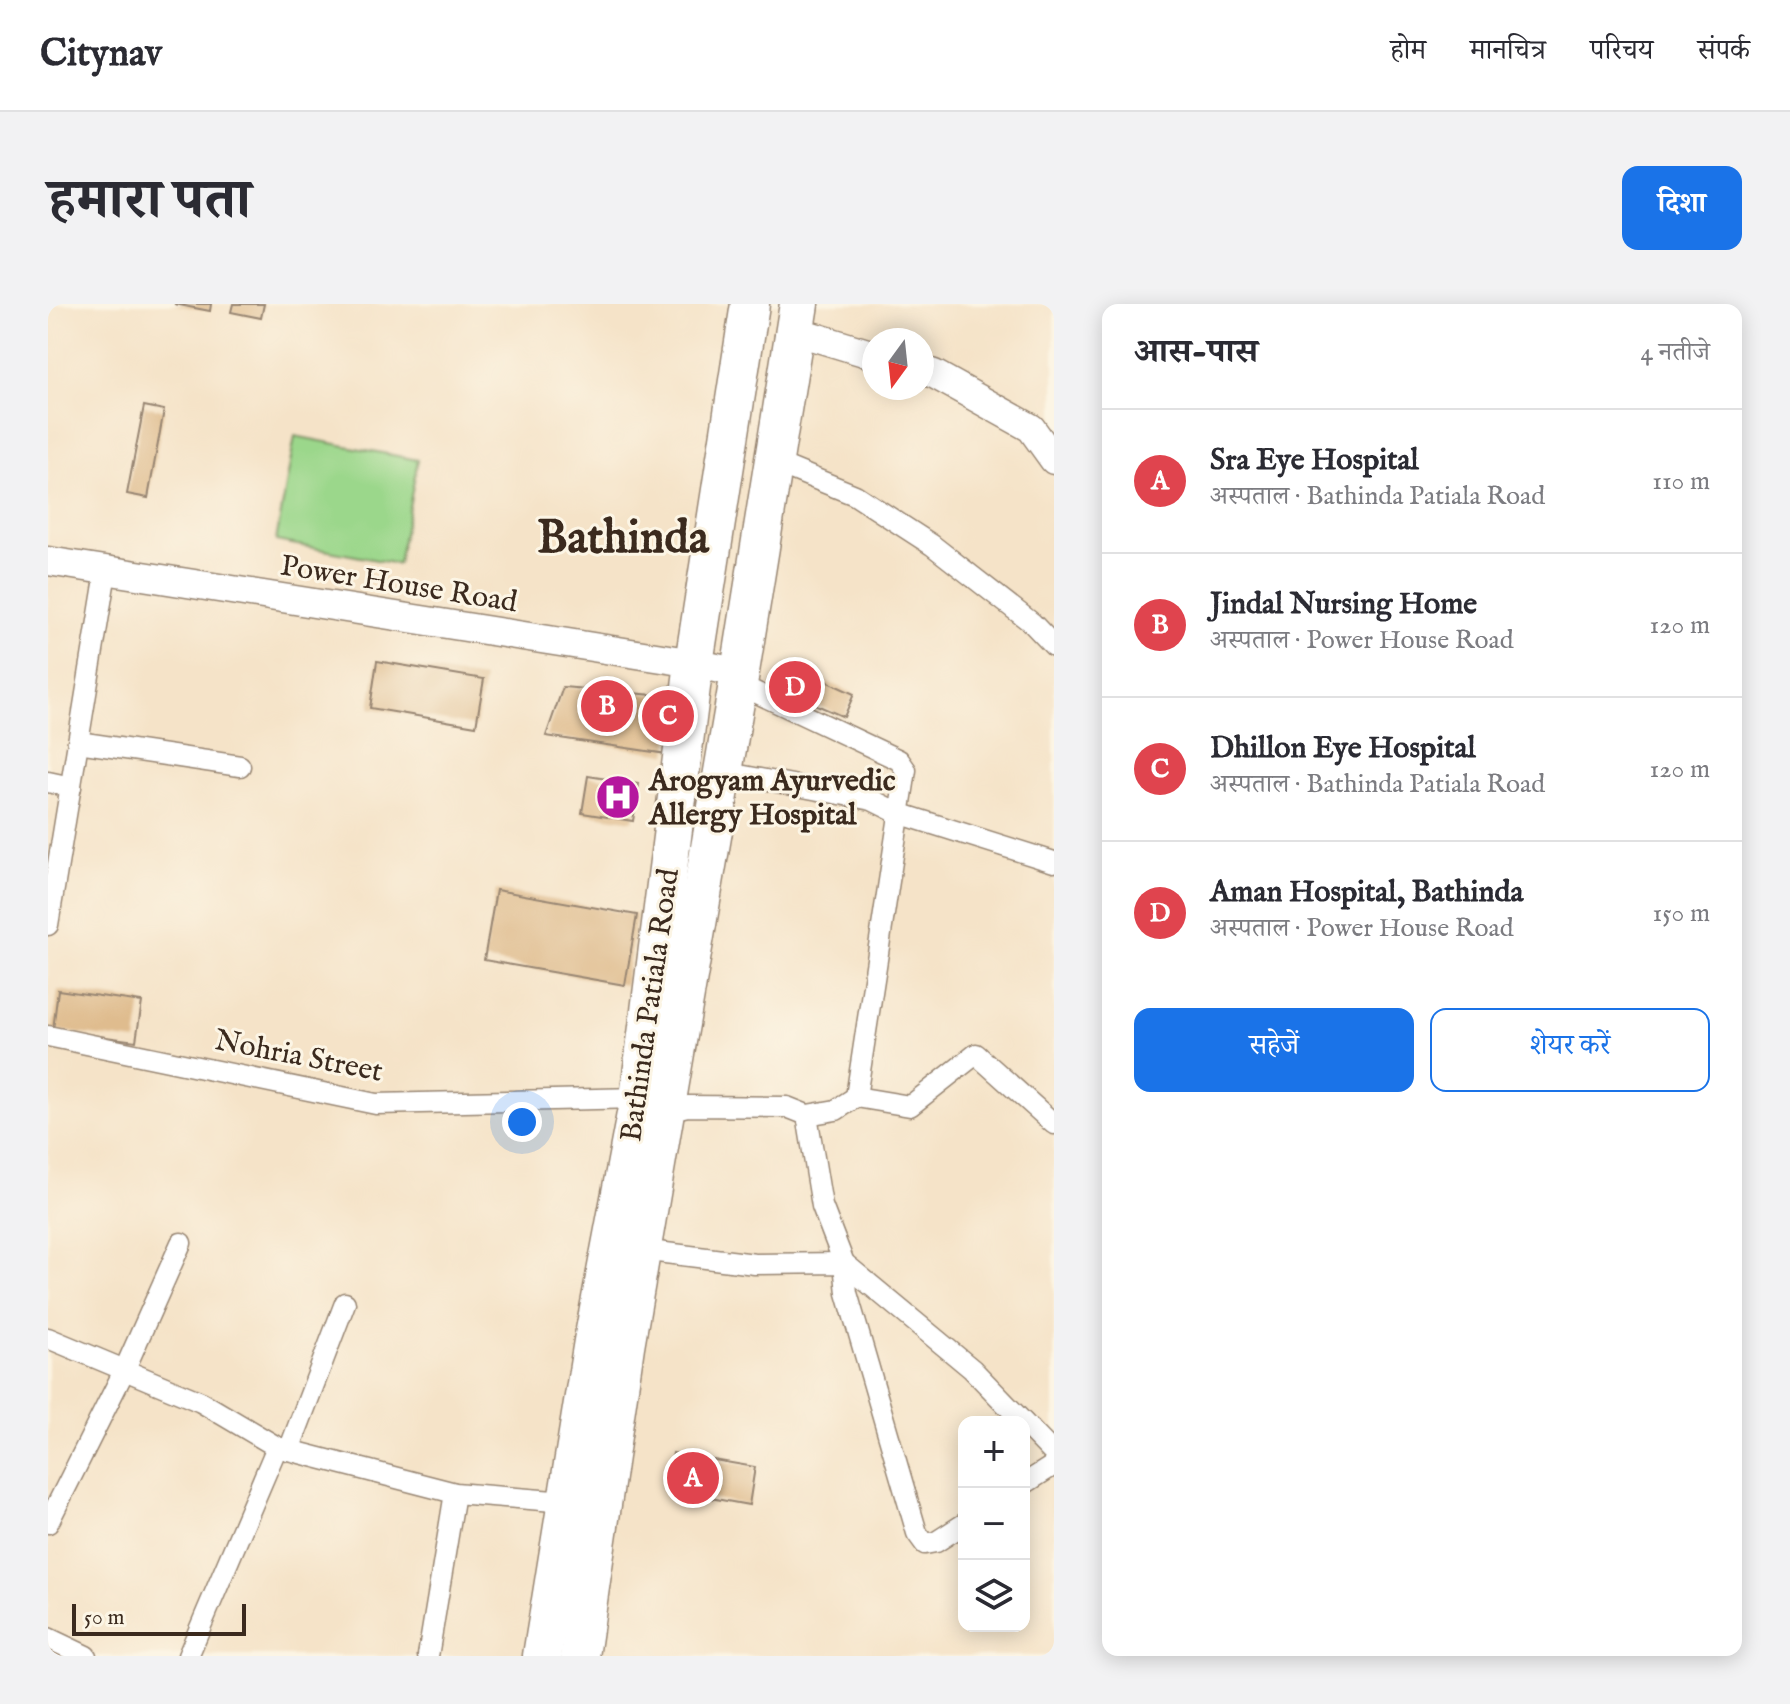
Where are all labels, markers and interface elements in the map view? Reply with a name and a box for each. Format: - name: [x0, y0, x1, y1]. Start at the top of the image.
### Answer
- text: Citynav: [40, 31, 162, 79]
- text: होम: [1390, 34, 1426, 69]
- text: मानचित्र: [1470, 34, 1546, 69]
- text: परिचय: [1590, 34, 1653, 69]
- text: संपर्क: [1697, 34, 1750, 69]
- text: हमारा पता: [48, 166, 251, 237]
- button: दिशा: [1622, 166, 1742, 250]
- north arrow: [862, 328, 934, 400]
- text: आस-पास: [1134, 331, 1258, 374]
- text: 4 नतीजे: [1640, 336, 1710, 369]
- text: Sra Eye Hospital: [1210, 442, 1419, 480]
- text: A: [1151, 465, 1169, 498]
- text: 110 m: [1652, 465, 1710, 498]
- text: अस्पताल · Bathinda Patiala Road: [1210, 480, 1545, 513]
- district label: Bathinda: [537, 510, 710, 569]
- street label: Power House Road: [278, 548, 521, 623]
- text: Jindal Nursing Home: [1210, 586, 1477, 624]
- text: B: [1151, 609, 1169, 642]
- text: 120 m: [1650, 609, 1710, 642]
- text: अस्पताल · Power House Road: [1210, 624, 1514, 657]
- pin: D: [769, 657, 821, 717]
- pin: B: [581, 676, 633, 736]
- pin: C: [642, 686, 694, 746]
- text: Dhillon Eye Hospital: [1210, 730, 1476, 768]
- text: C: [1151, 753, 1169, 786]
- text: 120 m: [1650, 753, 1710, 786]
- place label: Arogyam Ayurvedic Allergy Hospital: [648, 763, 896, 835]
- text: अस्पताल · Bathinda Patiala Road: [1210, 768, 1545, 801]
- hospital icon: Arogyam Ayurvedic Allergy Hospital: [594, 773, 642, 821]
- street label: Bathinda Patiala Road: [613, 865, 689, 1144]
- text: Aman Hospital, Bathinda: [1210, 874, 1524, 912]
- text: D: [1150, 897, 1170, 930]
- text: 150 m: [1652, 897, 1710, 930]
- text: अस्पताल · Power House Road: [1210, 912, 1514, 945]
- button: सहेजें: [1134, 1008, 1414, 1092]
- button: शेयर करें: [1430, 1008, 1710, 1092]
- street label: Nohria Street: [211, 1022, 386, 1092]
- your location: [502, 1102, 542, 1142]
- map controls: [958, 1416, 1030, 1632]
- button: +: [958, 1416, 1030, 1488]
- pin: A: [667, 1448, 719, 1508]
- button: −: [958, 1488, 1030, 1560]
- button: layers: [958, 1560, 1030, 1632]
- scale bar: [72, 1600, 246, 1636]
- text: 50 m: [84, 1604, 125, 1632]

